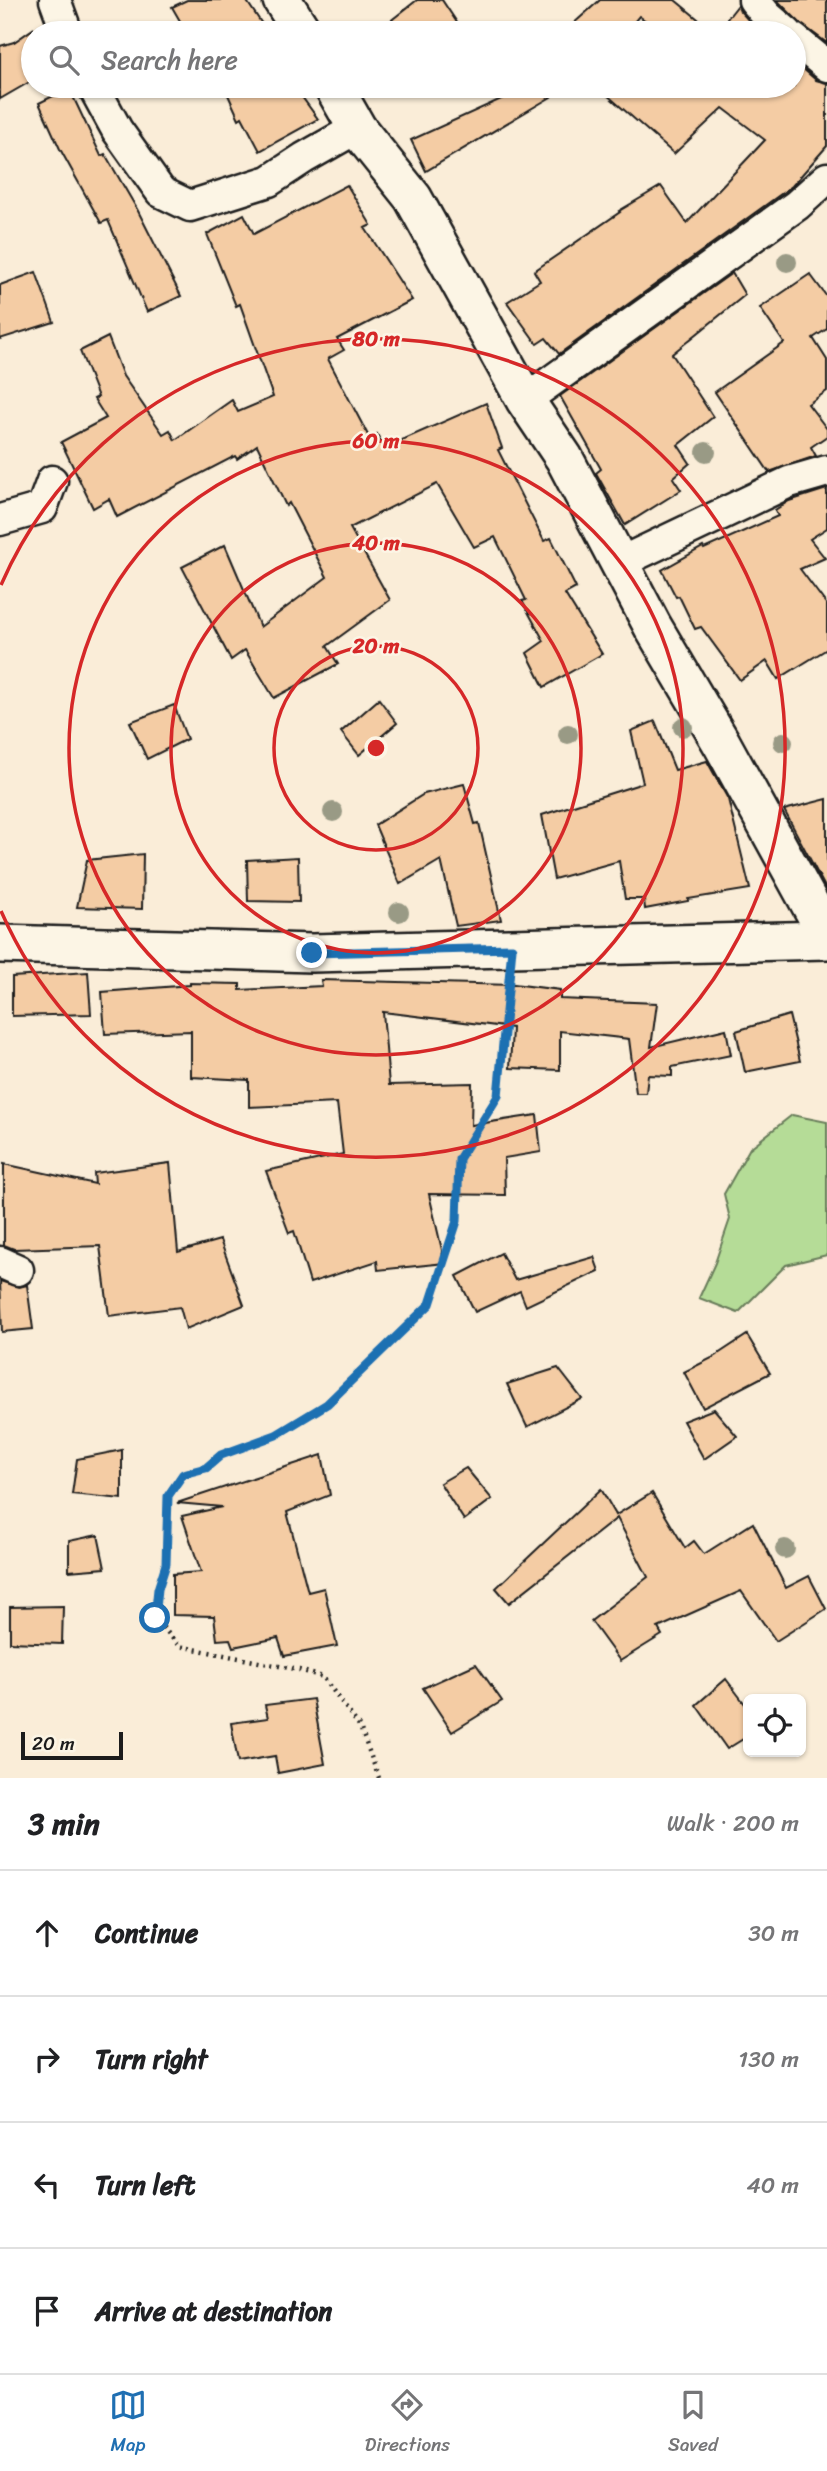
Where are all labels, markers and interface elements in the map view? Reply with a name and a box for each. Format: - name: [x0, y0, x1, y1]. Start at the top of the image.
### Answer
- search box: [21, 21, 806, 98]
- text: Search here: [101, 37, 238, 83]
- icon: search: [45, 41, 83, 79]
- text: 80 m: [351, 320, 401, 358]
- text: 60 m: [352, 422, 400, 460]
- text: 40 m: [351, 524, 401, 562]
- text: 20 m: [352, 627, 400, 665]
- centre of rings: [364, 736, 388, 760]
- route end: [296, 937, 327, 968]
- route start: [139, 1602, 170, 1633]
- map controls: [743, 1694, 806, 1757]
- button: locate: [743, 1694, 806, 1757]
- text: 20 m: [32, 1727, 75, 1760]
- scale bar: [21, 1729, 122, 1761]
- text: 3 min: [28, 1797, 100, 1851]
- text: Walk · 200 m: [667, 1803, 799, 1844]
- text: Continue: [95, 1910, 198, 1956]
- text: 30 m: [748, 1913, 799, 1954]
- icon: ahead: [28, 1914, 66, 1952]
- text: Turn right: [95, 2036, 208, 2082]
- text: 130 m: [738, 2039, 799, 2080]
- icon: right: [28, 2040, 66, 2078]
- text: Turn left: [95, 2162, 195, 2208]
- text: 40 m: [746, 2165, 799, 2206]
- icon: left: [28, 2166, 66, 2204]
- text: Arrive at destination: [95, 2288, 332, 2334]
- icon: arrive: [28, 2292, 66, 2330]
- tab: Map: [109, 2386, 147, 2461]
- tab: Directions: [365, 2386, 450, 2461]
- tab: Saved: [668, 2386, 718, 2461]

